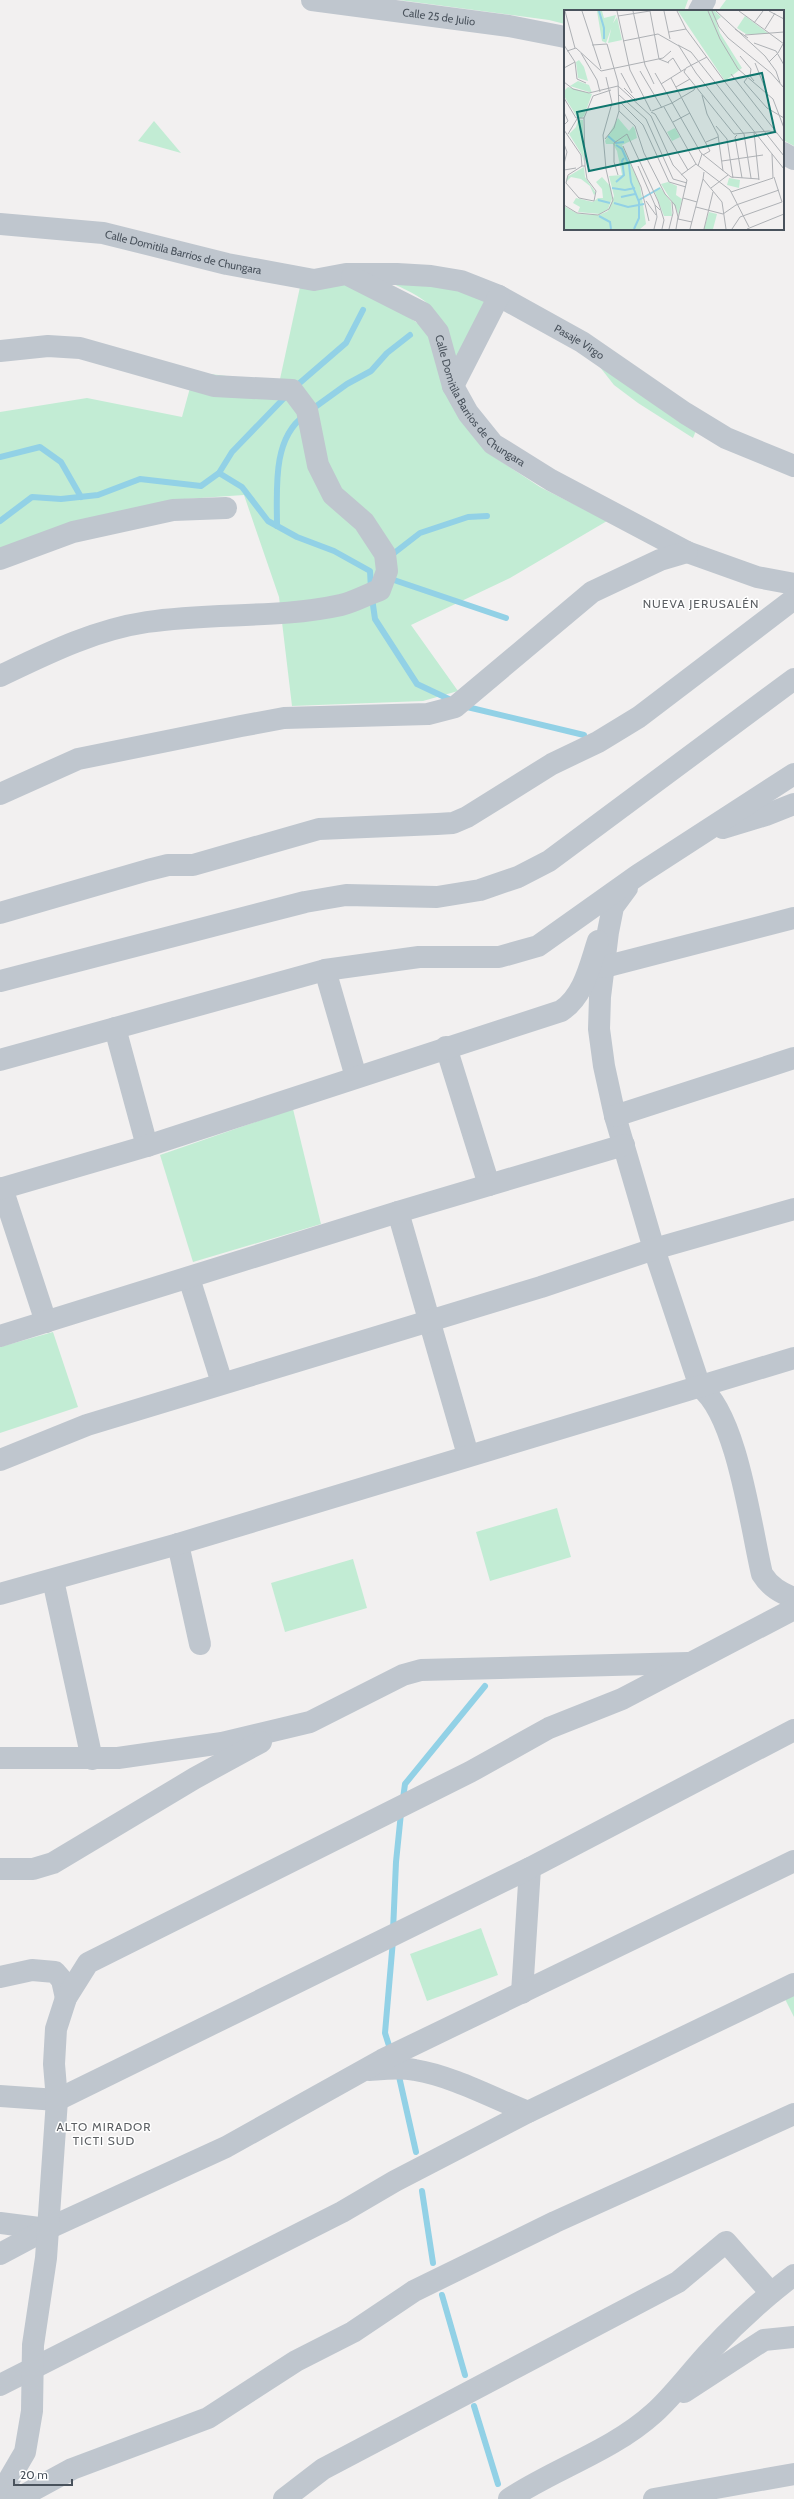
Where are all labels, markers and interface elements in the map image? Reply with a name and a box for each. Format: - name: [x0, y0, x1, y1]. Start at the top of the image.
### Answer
- street label: Calle 25 de Julio: [402, 5, 476, 28]
- inset map: [564, 10, 784, 230]
- street label: Calle Domitila Barrios de Chungara: [104, 227, 263, 277]
- street label: Pasaje Virgo: [552, 321, 607, 362]
- street label: Calle Domitila Barrios de Chungara: [432, 333, 528, 470]
- district label: NUEVA JERUSALÉN: [643, 596, 759, 611]
- district label: ALTO MIRADOR TICTI SUD: [56, 2119, 152, 2148]
- scale bar: [14, 2461, 72, 2487]
- text: 20 m: [20, 2467, 48, 2482]

